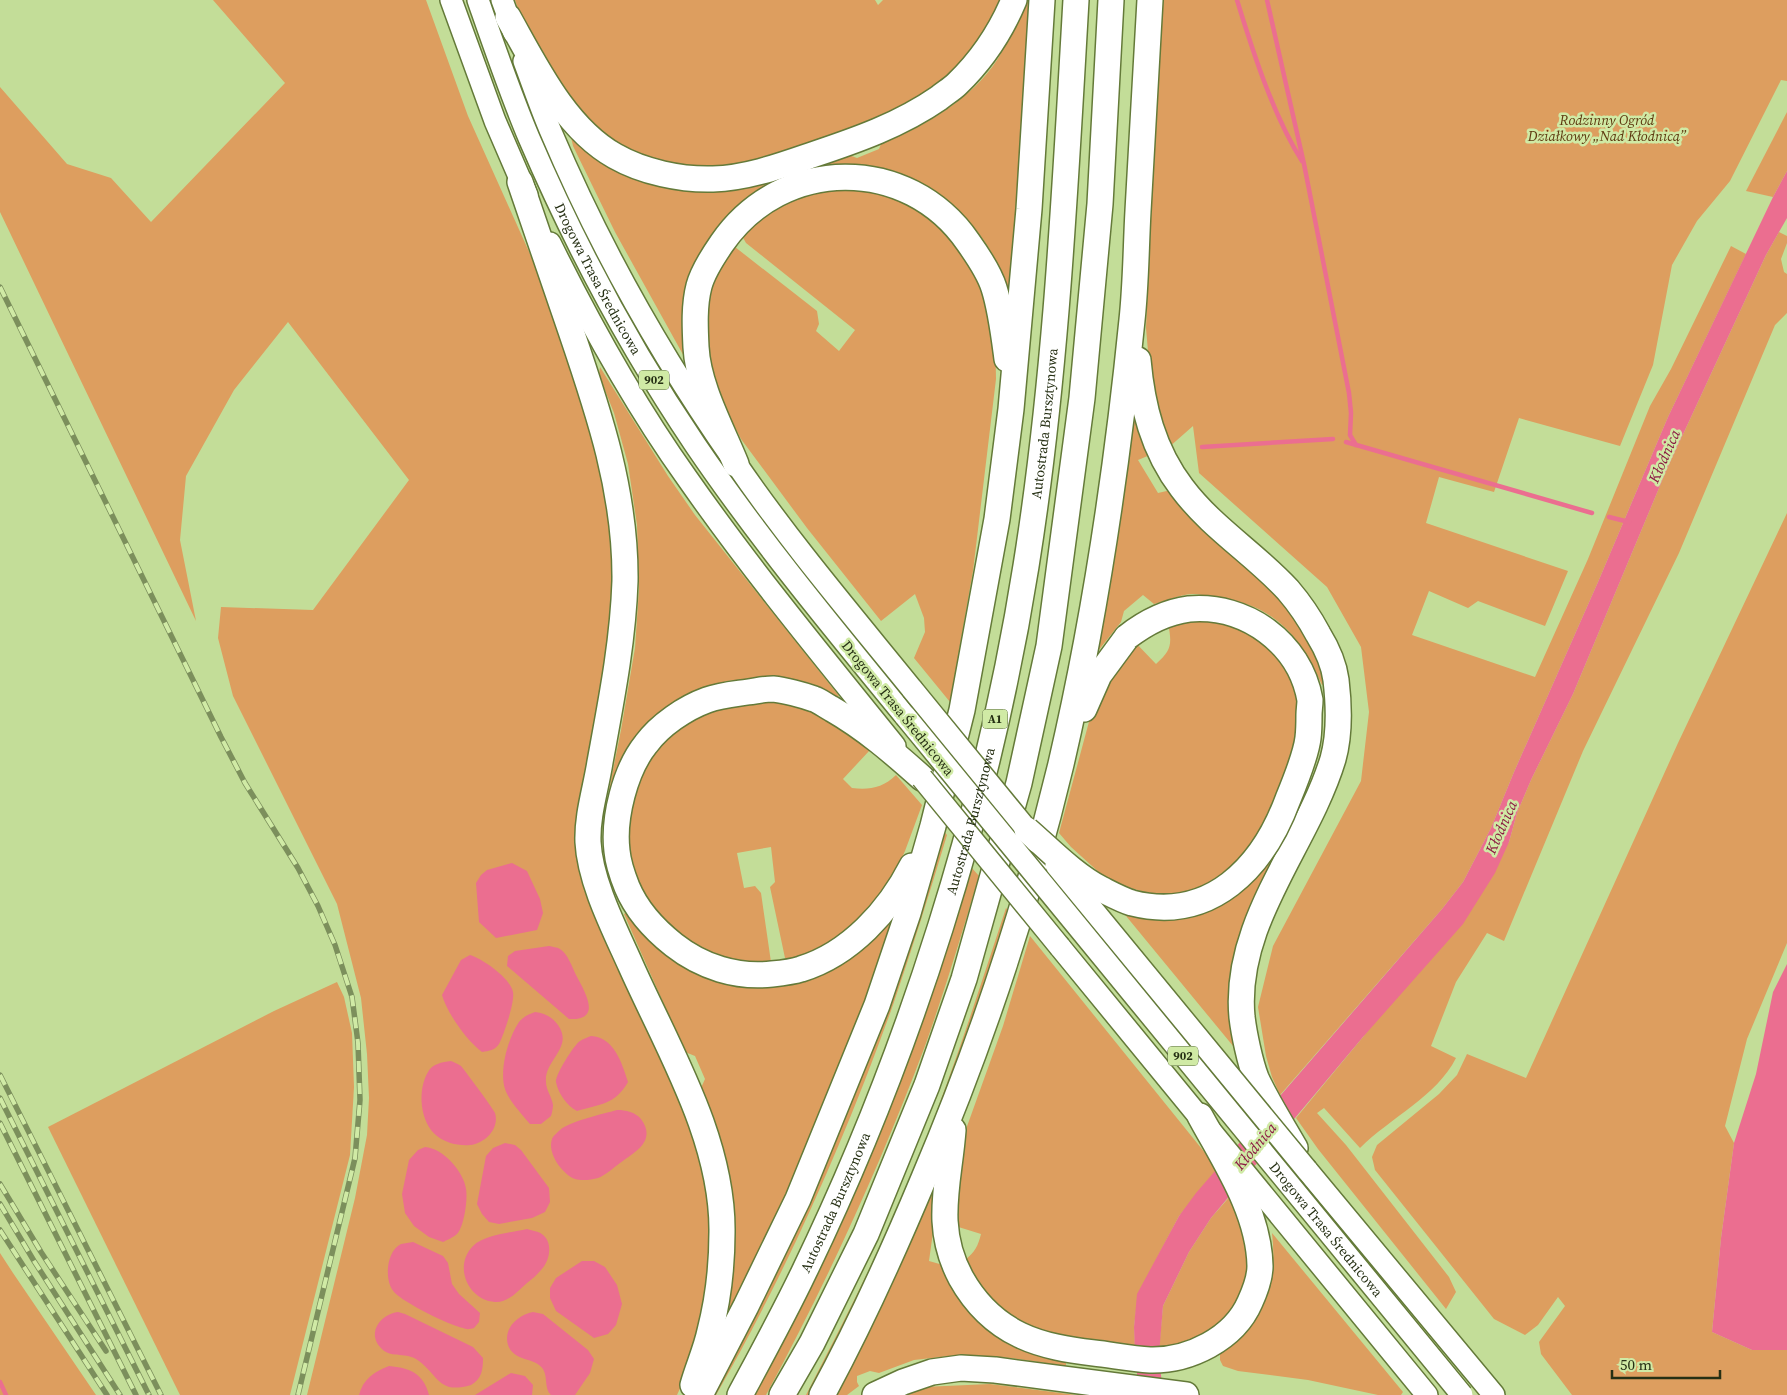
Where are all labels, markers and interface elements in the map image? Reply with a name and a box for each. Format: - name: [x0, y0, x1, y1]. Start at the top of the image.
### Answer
- park label: Rodzinny Ogród Działkowy „Nad Kłodnicą”: [1527, 110, 1686, 146]
- street label: Drogowa Trasa Średnicowa: [550, 200, 647, 359]
- street label: Autostrada Bursztynowa: [1026, 346, 1063, 500]
- road number: 902: [639, 370, 669, 390]
- water label: Kłodnica: [1643, 426, 1685, 487]
- street label: Drogowa Trasa Średnicowa: [837, 636, 959, 781]
- road number: A1: [982, 710, 1008, 729]
- street label: Autostrada Bursztynowa: [941, 745, 1000, 897]
- water label: Kłodnica: [1480, 797, 1522, 858]
- road number: 902: [1168, 1046, 1198, 1066]
- water label: Kłodnica: [1228, 1118, 1281, 1175]
- street label: Autostrada Bursztynowa: [795, 1129, 876, 1276]
- street label: Drogowa Trasa Średnicowa: [1265, 1158, 1388, 1302]
- scale bar: [1612, 1348, 1720, 1380]
- text: 50 m: [1620, 1354, 1652, 1375]

